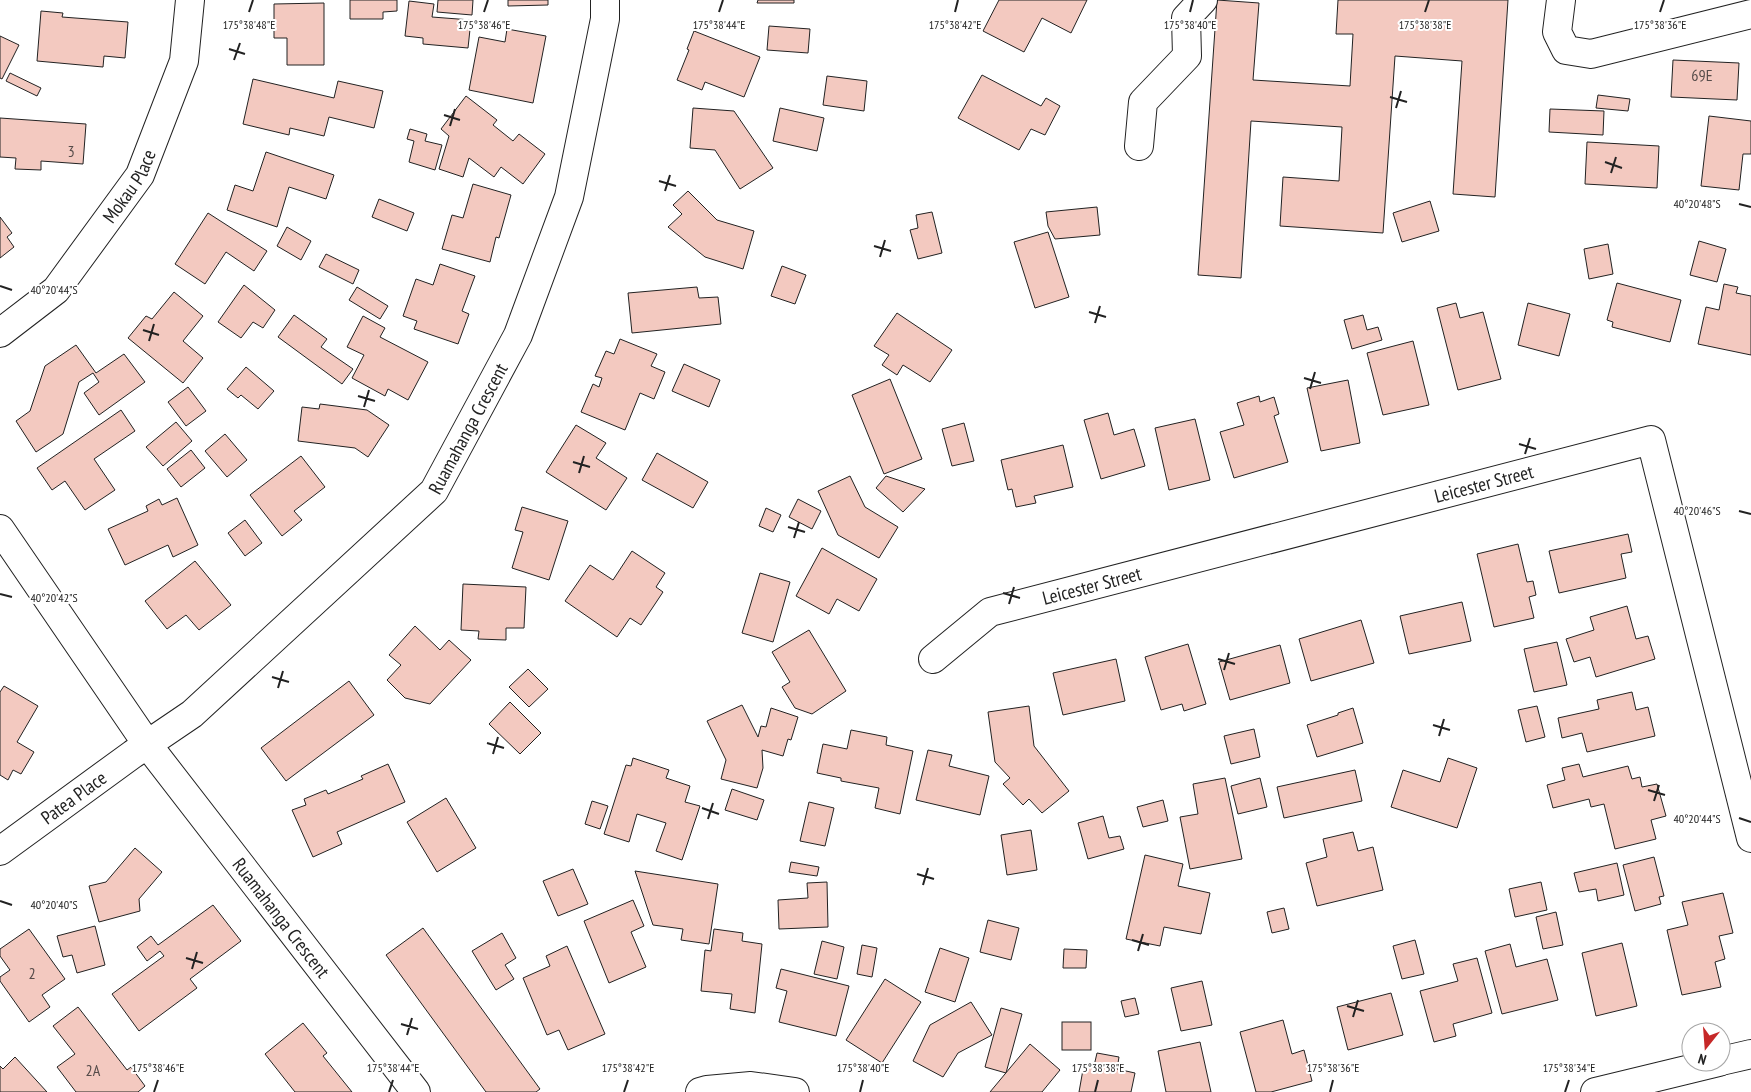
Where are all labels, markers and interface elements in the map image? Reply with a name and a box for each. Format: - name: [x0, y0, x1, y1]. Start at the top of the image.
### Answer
- text: 175°38'48"E: [223, 17, 275, 32]
- text: 175°38'46"E: [458, 17, 510, 32]
- text: 175°38'44"E: [693, 17, 745, 32]
- text: 175°38'42"E: [929, 17, 981, 32]
- text: 175°38'40"E: [1164, 17, 1216, 32]
- text: 175°38'38"E: [1399, 17, 1451, 32]
- text: 175°38'36"E: [1634, 17, 1686, 32]
- house number: 69E: [1691, 65, 1713, 85]
- house number: 3: [67, 141, 75, 161]
- street label: Mokau Place: [97, 146, 161, 228]
- text: 40°20'48"S: [1673, 196, 1721, 211]
- text: 40°20'44"S: [30, 282, 78, 297]
- street label: Ruamahanga Crescent: [423, 358, 513, 498]
- street label: Leicester Street: [1432, 459, 1536, 508]
- text: 40°20'46"S: [1673, 503, 1721, 518]
- street label: Leicester Street: [1040, 561, 1145, 610]
- text: 40°20'42"S: [30, 590, 78, 605]
- street label: Patea Place: [36, 765, 111, 829]
- text: 40°20'44"S: [1673, 811, 1721, 826]
- street label: Ruamahanga Crescent: [227, 853, 336, 983]
- text: 40°20'40"S: [30, 897, 78, 912]
- house number: 2: [28, 963, 36, 983]
- north arrow: [1681, 1022, 1731, 1072]
- text: N: [1696, 1050, 1708, 1069]
- house number: 2A: [86, 1060, 101, 1080]
- text: 175°38'46"E: [132, 1060, 184, 1075]
- text: 175°38'44"E: [367, 1060, 419, 1075]
- text: 175°38'42"E: [602, 1060, 654, 1075]
- text: 175°38'40"E: [837, 1060, 889, 1075]
- text: 175°38'38"E: [1072, 1060, 1124, 1075]
- text: 175°38'36"E: [1307, 1060, 1359, 1075]
- text: 175°38'34"E: [1543, 1060, 1595, 1075]

